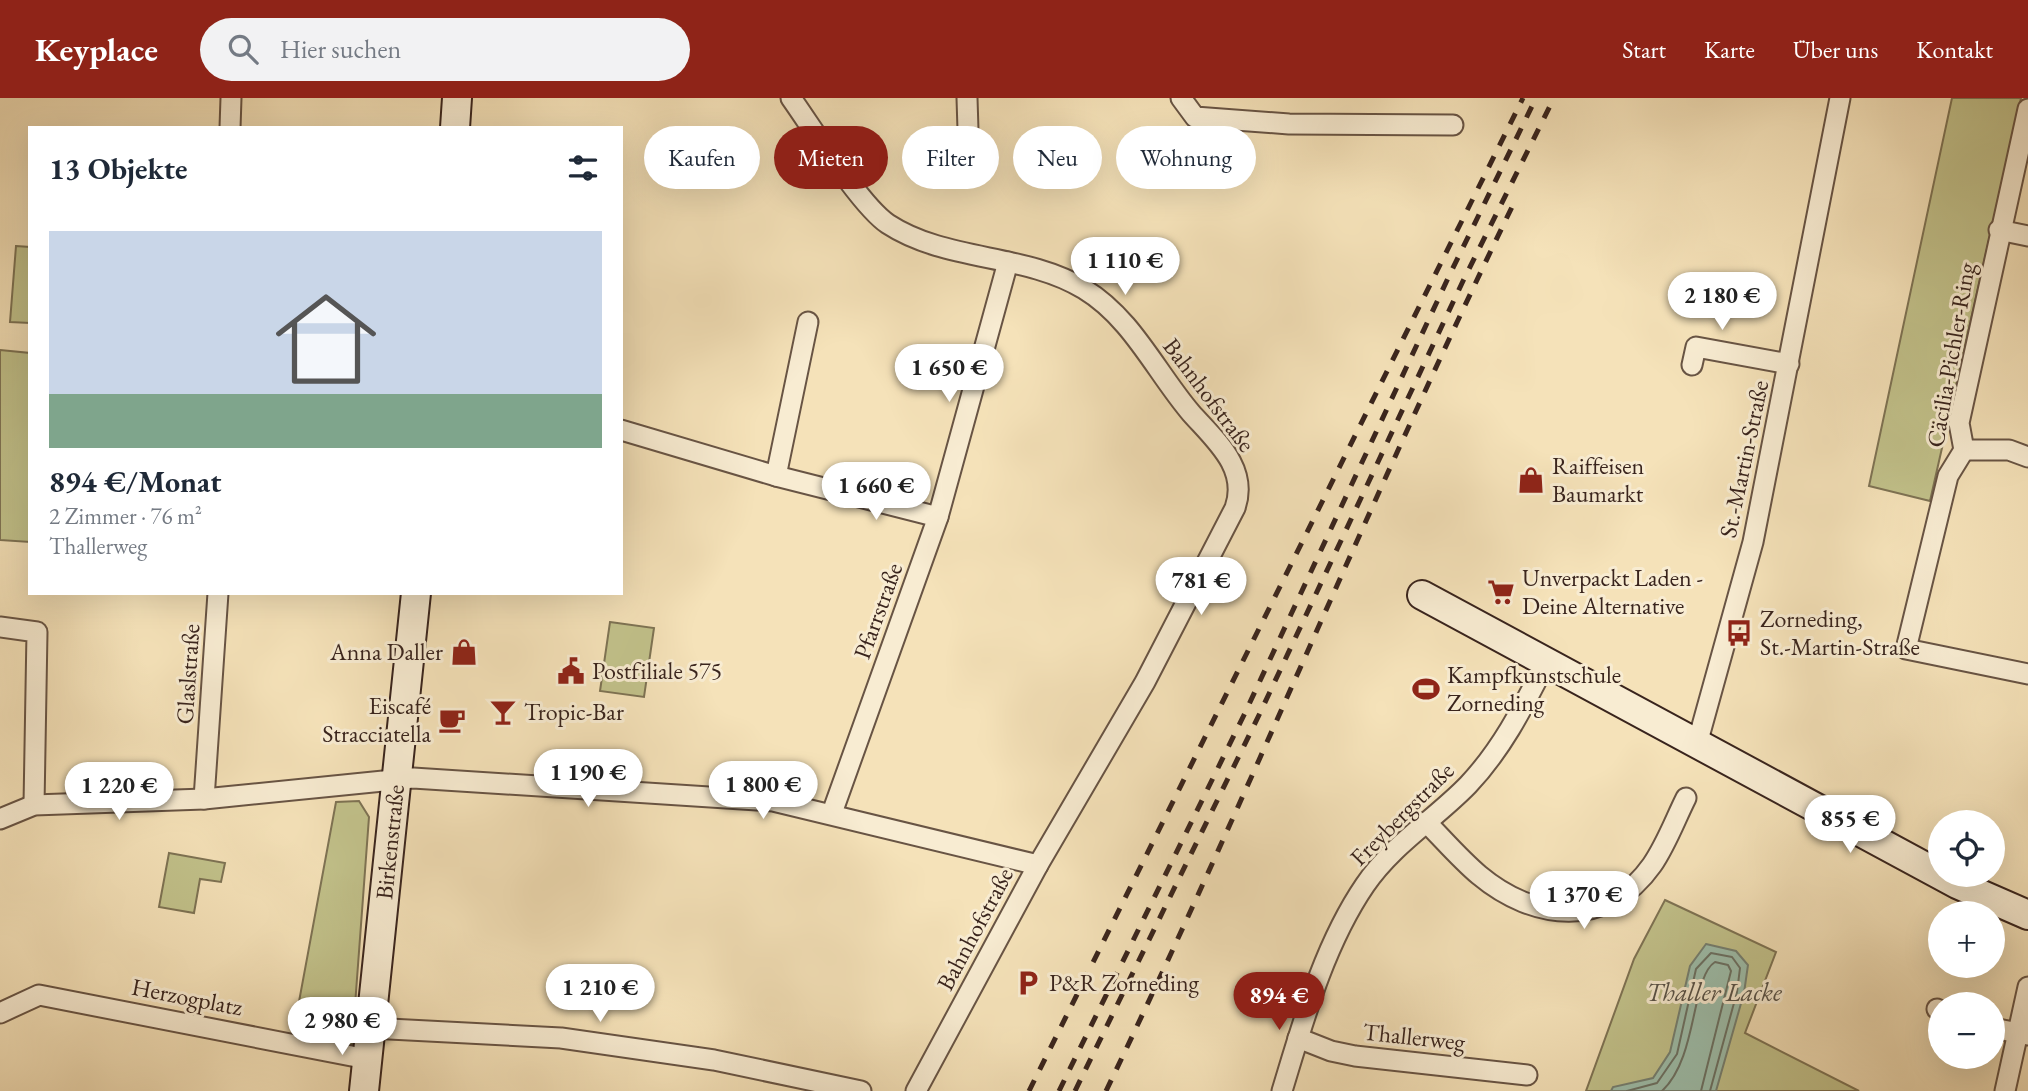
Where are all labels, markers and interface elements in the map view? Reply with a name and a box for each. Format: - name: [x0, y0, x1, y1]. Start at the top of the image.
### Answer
- search box: [200, 18, 690, 81]
- text: Keyplace: [35, 28, 158, 71]
- icon: search: [224, 30, 262, 68]
- text: Hier suchen: [280, 32, 401, 66]
- text: Start: [1622, 34, 1666, 65]
- text: Karte: [1704, 34, 1755, 65]
- text: Über uns: [1793, 34, 1878, 65]
- text: Kontakt: [1916, 34, 1993, 65]
- chip: Kaufen: [644, 126, 760, 189]
- chip: Mieten: [774, 126, 888, 189]
- chip: Filter: [902, 126, 999, 189]
- chip: Neu: [1013, 126, 1102, 189]
- chip: Wohnung: [1116, 126, 1256, 189]
- text: 13 Objekte: [49, 149, 188, 188]
- icon: filters: [564, 149, 602, 187]
- pin: 1 110 €: [1060, 238, 1190, 297]
- text: 1 110 €: [1087, 245, 1163, 275]
- street label: Cäcilia-Pichler-Ring: [1919, 260, 1982, 450]
- pin: 2 180 €: [1657, 272, 1787, 332]
- icon: home: [263, 276, 389, 402]
- text: 2 180 €: [1684, 280, 1760, 310]
- street label: Bahnhofstraße: [1156, 332, 1262, 458]
- pin: 1 650 €: [884, 344, 1014, 404]
- text: 1 650 €: [911, 352, 987, 382]
- street label: St.-Martin-Straße: [1712, 377, 1775, 540]
- place label: Raiffeisen Baumarkt: [1552, 450, 1645, 509]
- text: 894 €/Monat: [49, 462, 221, 501]
- pin: 1 660 €: [811, 462, 941, 522]
- shop icon: Raiffeisen Baumarkt: [1516, 465, 1546, 495]
- text: 1 660 €: [838, 470, 914, 500]
- text: 2 Zimmer · 76 m²: [49, 501, 202, 531]
- text: Thallerweg: [49, 531, 147, 561]
- street label: Pfarrstraße: [846, 558, 909, 663]
- pin: 781 €: [1152, 558, 1250, 617]
- place label: Unverpackt Laden - Deine Alternative: [1522, 562, 1703, 621]
- text: 781 €: [1172, 565, 1230, 595]
- supermarket icon: Unverpackt Laden - Deine Alternative: [1486, 577, 1516, 607]
- place label: Zorneding, St.-Martin-Straße: [1760, 603, 1920, 662]
- bus stop icon: Zorneding, St.-Martin-Straße: [1724, 618, 1754, 648]
- street label: Glaslstraße: [169, 623, 206, 725]
- place label: Anna Daller: [329, 636, 443, 667]
- shop icon: Anna Daller: [449, 637, 479, 667]
- place label: Postfiliale 575: [592, 655, 722, 686]
- public building icon: Postfiliale 575: [556, 656, 586, 686]
- place label: Kampfkunstschule Zorneding: [1447, 659, 1621, 718]
- sports icon: Kampfkunstschule Zorneding: [1411, 674, 1441, 704]
- place label: Eiscafé Stracciatella: [322, 690, 431, 749]
- place label: Tropic-Bar: [524, 696, 624, 727]
- bar icon: Tropic-Bar: [488, 697, 518, 727]
- cafe icon: Eiscafé Stracciatella: [437, 705, 467, 735]
- pin: 1 190 €: [523, 750, 653, 809]
- street label: Freybergstraße: [1343, 755, 1460, 872]
- text: 1 190 €: [550, 757, 626, 787]
- pin: 1 220 €: [54, 762, 184, 822]
- pin: 1 800 €: [698, 762, 828, 821]
- text: 1 800 €: [725, 769, 801, 799]
- text: 1 220 €: [81, 770, 157, 800]
- street label: Birkenstraße: [368, 783, 411, 901]
- pin: 855 €: [1801, 796, 1899, 855]
- text: 855 €: [1821, 803, 1879, 833]
- map controls: [1928, 810, 2005, 1069]
- button: locate: [1928, 810, 2005, 887]
- street label: Bahnhofstraße: [929, 862, 1020, 996]
- pin: 1 370 €: [1519, 872, 1649, 931]
- text: 1 370 €: [1546, 879, 1622, 909]
- button: +: [1928, 901, 2005, 978]
- pin: 1 210 €: [535, 964, 665, 1024]
- place label: P&R Zorneding: [1049, 967, 1200, 998]
- parking icon: P&R Zorneding: [1013, 968, 1043, 998]
- street label: Herzogplatz: [129, 971, 245, 1022]
- text: 1 210 €: [562, 972, 638, 1002]
- pin: 894 €: [1230, 972, 1328, 1032]
- water label: Thaller Lacke: [1646, 975, 1783, 1009]
- text: 894 €: [1250, 980, 1308, 1010]
- button: −: [1928, 992, 2005, 1069]
- pin: 2 980 €: [277, 998, 407, 1057]
- text: 2 980 €: [304, 1005, 380, 1035]
- street label: Thallerweg: [1361, 1016, 1467, 1057]

